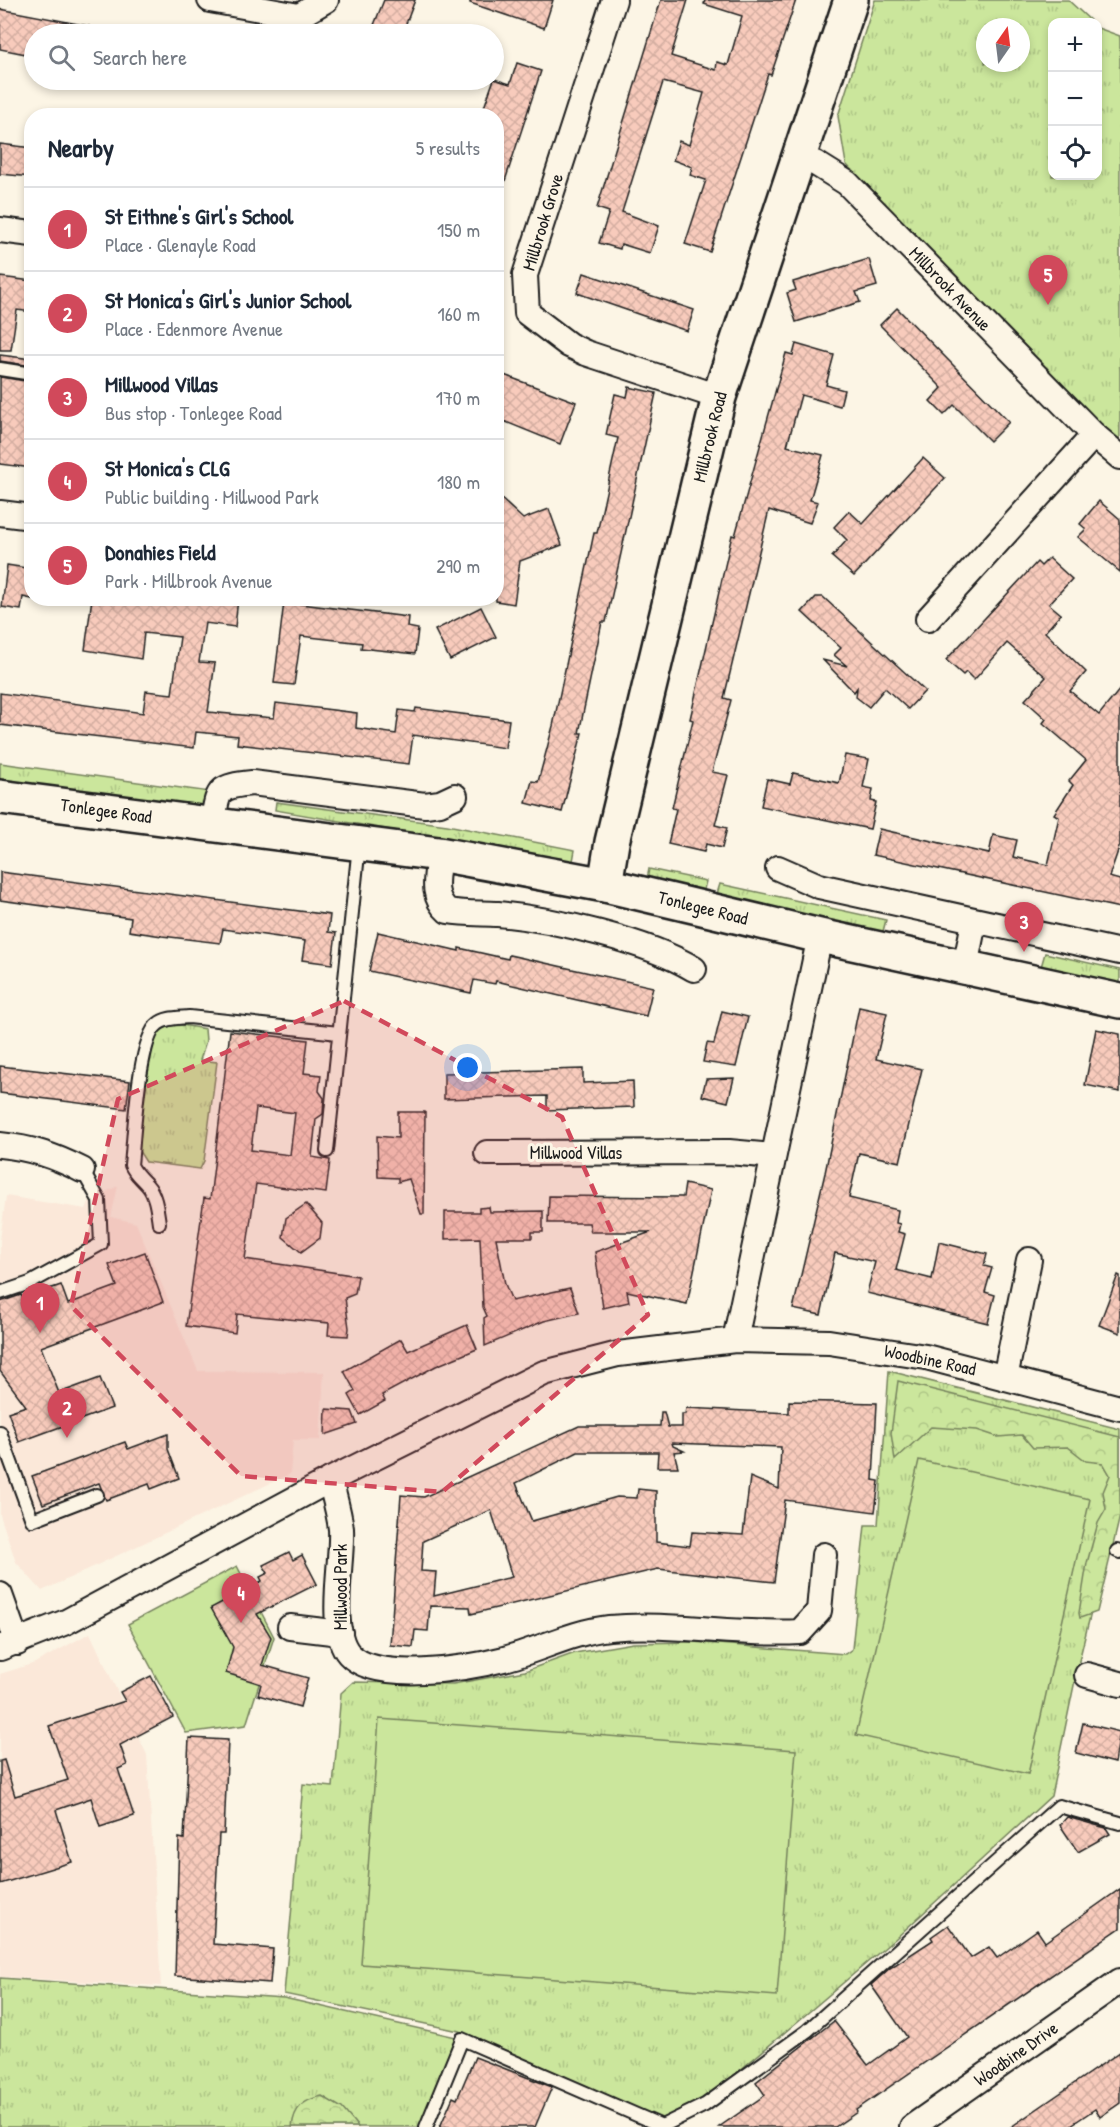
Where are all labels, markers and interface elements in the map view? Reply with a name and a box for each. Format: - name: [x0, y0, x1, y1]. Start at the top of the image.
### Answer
- north arrow: [976, 18, 1030, 72]
- map controls: [1048, 18, 1102, 180]
- button: +: [1048, 18, 1102, 72]
- search box: [24, 24, 504, 90]
- icon: search: [45, 41, 78, 74]
- text: Search here: [93, 42, 187, 72]
- button: −: [1048, 72, 1102, 126]
- button: locate: [1048, 126, 1102, 180]
- text: Nearby: [48, 130, 114, 165]
- text: 5 results: [416, 134, 480, 161]
- street label: Millbrook Grove: [516, 170, 569, 273]
- text: St Eithne's Girl's School: [105, 201, 293, 231]
- text: 1: [64, 216, 71, 243]
- text: 150 m: [437, 216, 480, 243]
- text: Place · Glenayle Road: [105, 231, 256, 258]
- street label: Millbrook Avenue: [904, 241, 997, 336]
- pin: 5: [1028, 256, 1068, 305]
- text: St Monica's Girl's Junior School: [105, 285, 351, 315]
- text: 2: [63, 300, 72, 327]
- text: 160 m: [438, 300, 480, 327]
- text: Place · Edenmore Avenue: [105, 315, 283, 342]
- text: Millwood Villas: [105, 369, 218, 399]
- text: 3: [63, 384, 72, 411]
- text: 170 m: [436, 384, 480, 411]
- street label: Millbrook Road: [686, 389, 733, 485]
- text: Bus stop · Tonlegee Road: [105, 399, 282, 426]
- text: St Monica's CLG: [105, 453, 230, 483]
- text: 4: [64, 468, 71, 495]
- text: 180 m: [437, 468, 480, 495]
- text: Public building · Millwood Park: [105, 483, 319, 510]
- text: Donahies Field: [105, 537, 216, 567]
- text: 5: [63, 552, 72, 579]
- text: 290 m: [436, 552, 480, 579]
- text: Park · Millbrook Avenue: [105, 567, 272, 594]
- street label: Tonlegee Road: [59, 792, 153, 829]
- street label: Tonlegee Road: [656, 884, 751, 931]
- pin: 3: [1004, 902, 1044, 952]
- your location: [453, 1053, 482, 1082]
- street label: Millwood Villas: [530, 1140, 622, 1165]
- pin: 1: [20, 1284, 60, 1333]
- street label: Woodbine Road: [882, 1338, 978, 1381]
- pin: 2: [48, 1388, 86, 1438]
- street label: Millwood Park: [328, 1543, 353, 1630]
- pin: 4: [222, 1574, 260, 1623]
- street label: Woodbine Drive: [969, 2015, 1063, 2092]

